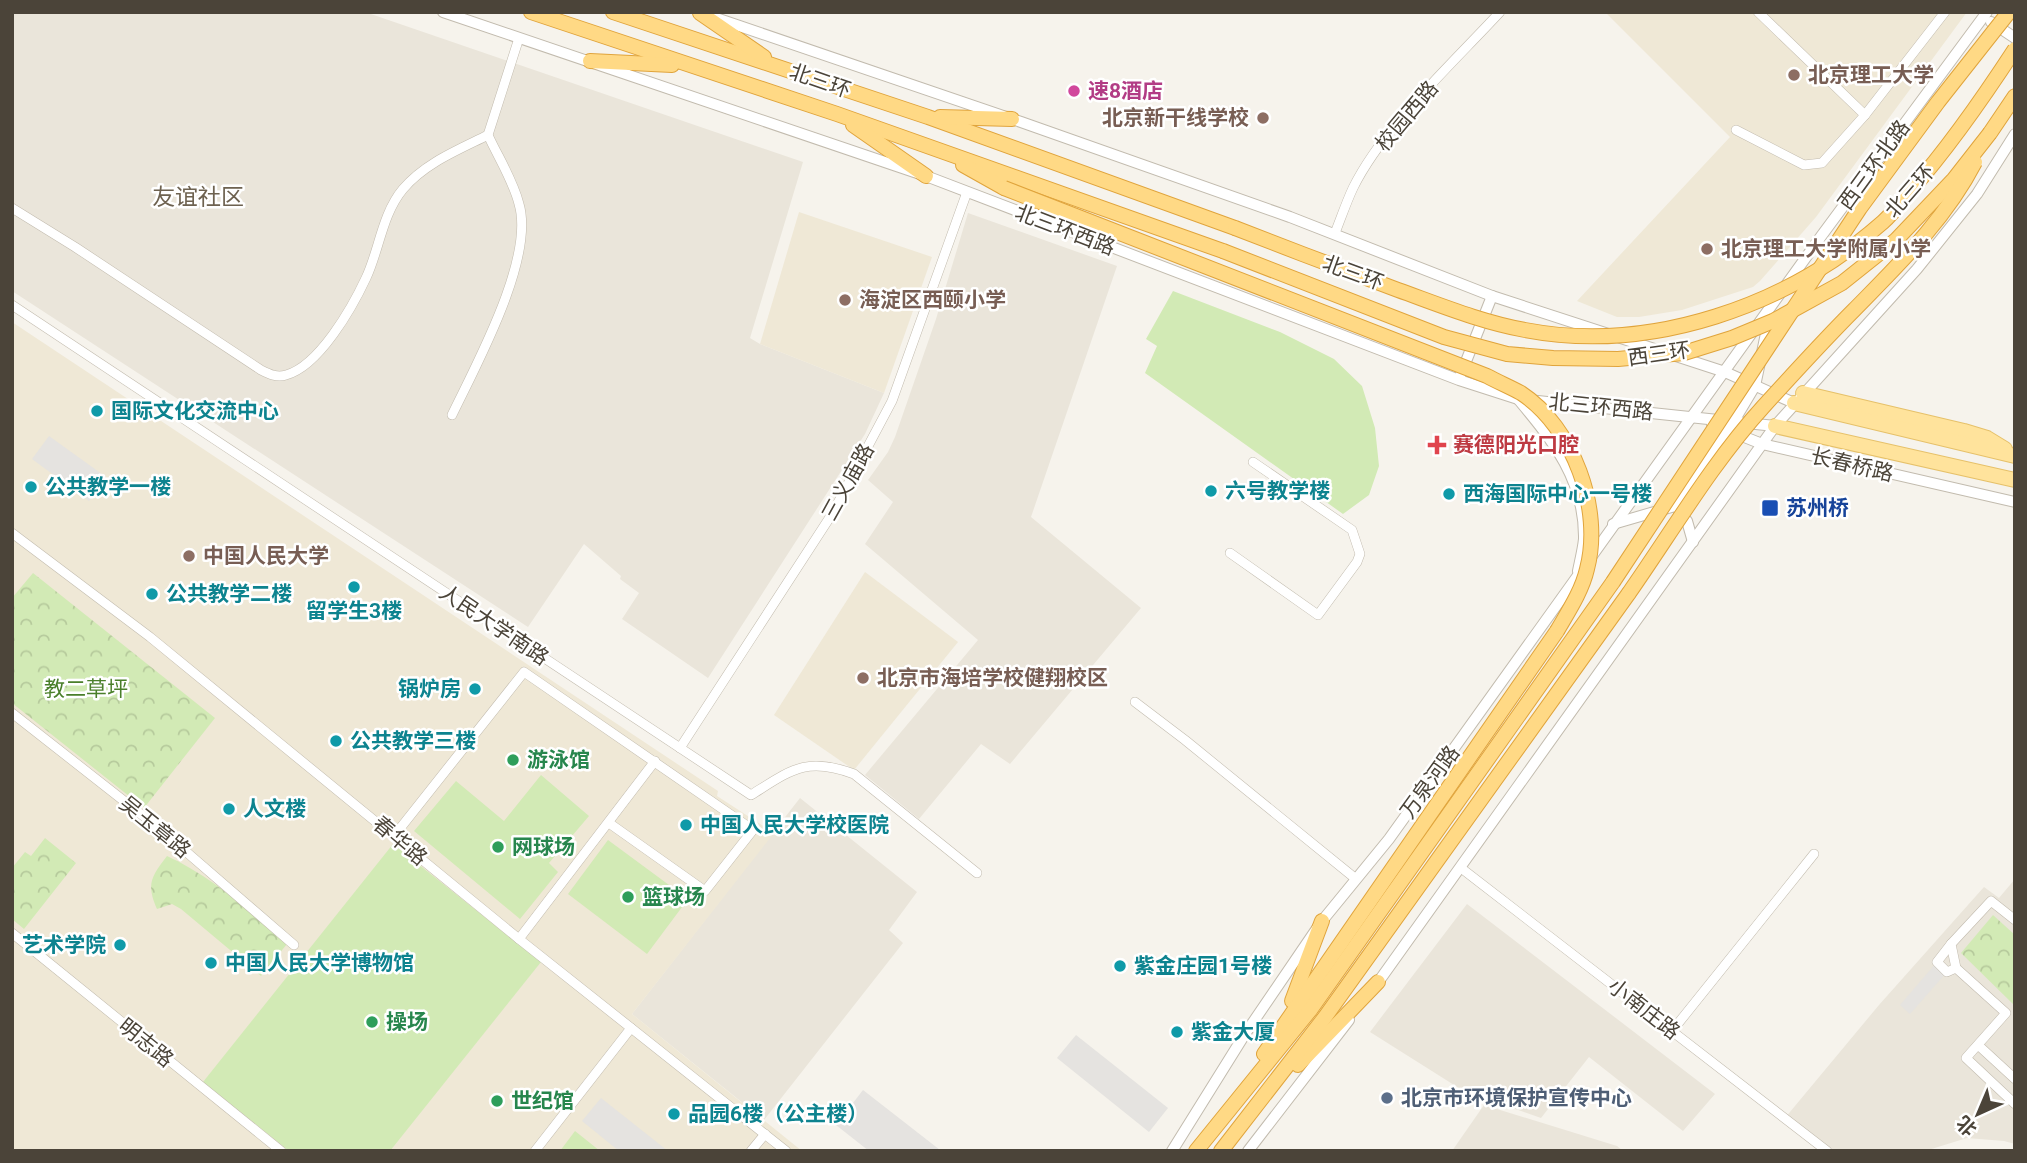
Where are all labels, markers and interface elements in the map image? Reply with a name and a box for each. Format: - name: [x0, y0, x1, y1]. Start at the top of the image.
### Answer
- street label: 北三环: [786, 59, 854, 103]
- place label: 北京理工大学: [1808, 63, 1934, 87]
- marker: 北京理工大学: [1786, 67, 1802, 83]
- street label: 校园西路: [1371, 76, 1443, 156]
- place label: 速8酒店: [1088, 79, 1163, 103]
- marker: 速8酒店: [1066, 83, 1082, 99]
- place label: 北京新干线学校: [1102, 106, 1249, 130]
- marker: 北京新干线学校: [1255, 110, 1271, 126]
- street label: 西三环北路: [1833, 115, 1915, 215]
- street label: 北三环: [1880, 159, 1940, 223]
- district label: 友谊社区: [152, 184, 244, 211]
- street label: 北三环西路: [1012, 200, 1118, 260]
- place label: 北京理工大学附属小学: [1721, 237, 1931, 261]
- marker: 北京理工大学附属小学: [1699, 241, 1715, 257]
- street label: 北三环: [1319, 251, 1387, 295]
- place label: 海淀区西颐小学: [859, 288, 1006, 312]
- marker: 海淀区西颐小学: [837, 292, 853, 308]
- street label: 西三环: [1626, 338, 1692, 370]
- street label: 北三环西路: [1548, 390, 1654, 424]
- place label: 国际文化交流中心: [111, 399, 279, 423]
- marker: 国际文化交流中心: [89, 403, 105, 419]
- place label: 赛德阳光口腔: [1453, 433, 1579, 457]
- marker: 赛德阳光口腔: [1427, 435, 1447, 455]
- street label: 三义庙路: [817, 439, 879, 525]
- street label: 长春桥路: [1808, 444, 1896, 486]
- place label: 公共教学一楼: [45, 475, 171, 499]
- marker: 公共教学一楼: [23, 479, 39, 495]
- place label: 六号教学楼: [1225, 479, 1330, 503]
- place label: 西海国际中心一号楼: [1463, 482, 1652, 506]
- marker: 六号教学楼: [1203, 483, 1219, 499]
- marker: 西海国际中心一号楼: [1441, 486, 1457, 502]
- place label: 苏州桥: [1786, 496, 1849, 520]
- marker: 苏州桥: [1760, 498, 1780, 518]
- place label: 中国人民大学: [203, 544, 329, 568]
- marker: 中国人民大学: [181, 548, 197, 564]
- marker: 留学生3楼: [346, 579, 362, 595]
- street label: 人民大学南路: [435, 580, 553, 670]
- place label: 公共教学二楼: [166, 582, 292, 606]
- marker: 公共教学二楼: [144, 586, 160, 602]
- place label: 留学生3楼: [306, 599, 402, 623]
- place label: 北京市海培学校健翔校区: [877, 666, 1108, 690]
- marker: 北京市海培学校健翔校区: [855, 670, 871, 686]
- park label: 教二草坪: [44, 677, 128, 701]
- place label: 锅炉房: [398, 677, 461, 701]
- marker: 锅炉房: [467, 681, 483, 697]
- place label: 公共教学三楼: [350, 729, 476, 753]
- marker: 公共教学三楼: [328, 733, 344, 749]
- street label: 万泉河路: [1396, 741, 1464, 823]
- place label: 游泳馆: [527, 748, 590, 772]
- marker: 游泳馆: [505, 752, 521, 768]
- street label: 吴玉章路: [115, 791, 195, 863]
- place label: 人文楼: [243, 797, 306, 821]
- marker: 人文楼: [221, 801, 237, 817]
- street label: 春华路: [368, 812, 432, 870]
- place label: 中国人民大学校医院: [700, 813, 889, 837]
- marker: 中国人民大学校医院: [678, 817, 694, 833]
- place label: 网球场: [512, 835, 575, 859]
- marker: 网球场: [490, 839, 506, 855]
- place label: 篮球场: [642, 885, 705, 909]
- marker: 篮球场: [620, 889, 636, 905]
- place label: 艺术学院: [22, 933, 106, 957]
- marker: 艺术学院: [112, 937, 128, 953]
- place label: 中国人民大学博物馆: [225, 951, 414, 975]
- place label: 紫金庄园1号楼: [1134, 954, 1272, 978]
- marker: 中国人民大学博物馆: [203, 955, 219, 971]
- marker: 紫金庄园1号楼: [1112, 958, 1128, 974]
- street label: 小南庄路: [1604, 974, 1684, 1044]
- place label: 操场: [386, 1010, 428, 1034]
- street label: 明志路: [114, 1014, 178, 1072]
- marker: 操场: [364, 1014, 380, 1030]
- place label: 紫金大厦: [1191, 1020, 1275, 1044]
- marker: 紫金大厦: [1169, 1024, 1185, 1040]
- north arrow: [1943, 1079, 2013, 1149]
- place label: 北京市环境保护宣传中心: [1401, 1086, 1632, 1110]
- place label: 世纪馆: [511, 1089, 574, 1113]
- marker: 北京市环境保护宣传中心: [1379, 1090, 1395, 1106]
- marker: 世纪馆: [489, 1093, 505, 1109]
- place label: 品园6楼（公主楼）: [688, 1102, 868, 1126]
- marker: 品园6楼（公主楼）: [666, 1106, 682, 1122]
- text: 北: [1952, 1111, 1981, 1141]

